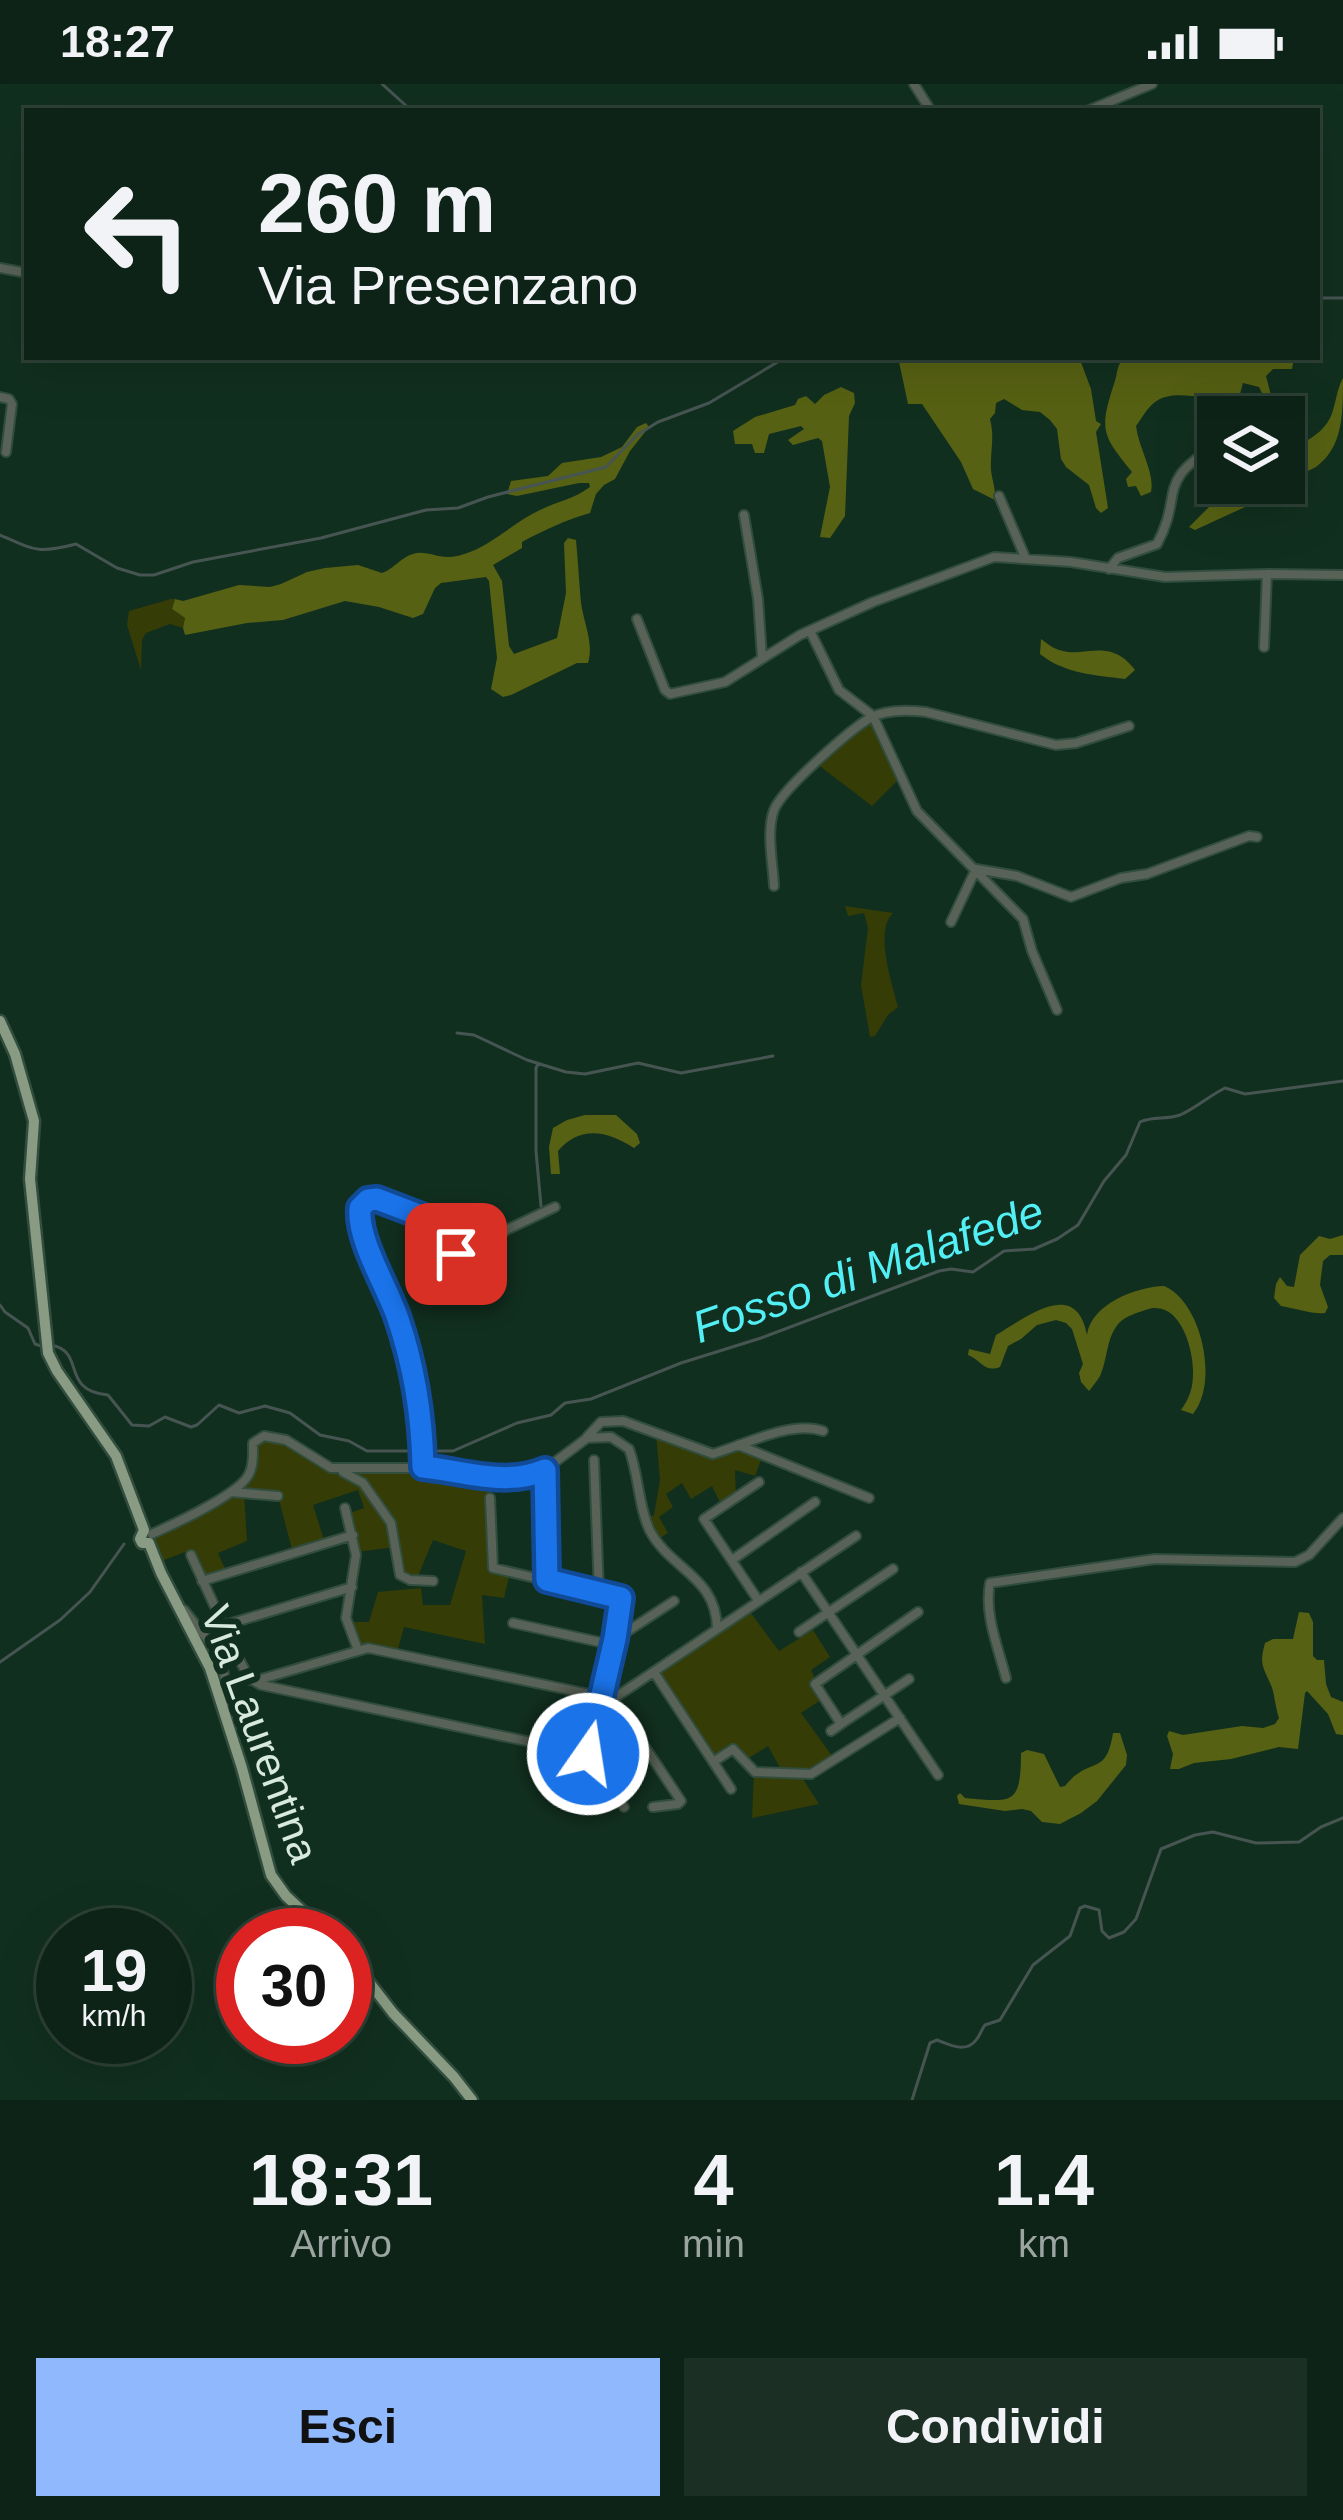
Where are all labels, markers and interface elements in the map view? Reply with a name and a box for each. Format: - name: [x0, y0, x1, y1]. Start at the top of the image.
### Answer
- text: 18:27: [60, 16, 175, 67]
- icon: left: [60, 156, 216, 312]
- text: 260 m: [258, 156, 496, 250]
- text: Via Presenzano: [258, 255, 638, 315]
- map controls: [1197, 396, 1305, 504]
- button: layers: [1197, 396, 1305, 504]
- water label: Fosso di Malafede: [686, 1185, 1050, 1353]
- pin: [405, 1203, 507, 1305]
- icon: arrive: [423, 1221, 489, 1287]
- street label: Via Laurentina: [192, 1599, 328, 1870]
- position arrow: [525, 1691, 651, 1817]
- speed limit sign: 30: [216, 1908, 372, 2064]
- text: 19: [81, 1937, 147, 2004]
- text: km/h: [81, 1999, 147, 2032]
- text: 18:31: [249, 2140, 433, 2220]
- text: 4: [693, 2140, 734, 2220]
- text: 1.4: [994, 2140, 1094, 2220]
- text: Arrivo: [290, 2222, 392, 2265]
- text: min: [682, 2222, 745, 2265]
- text: km: [1018, 2222, 1070, 2265]
- button: Esci: [36, 2358, 660, 2496]
- button: Condividi: [684, 2358, 1307, 2496]

